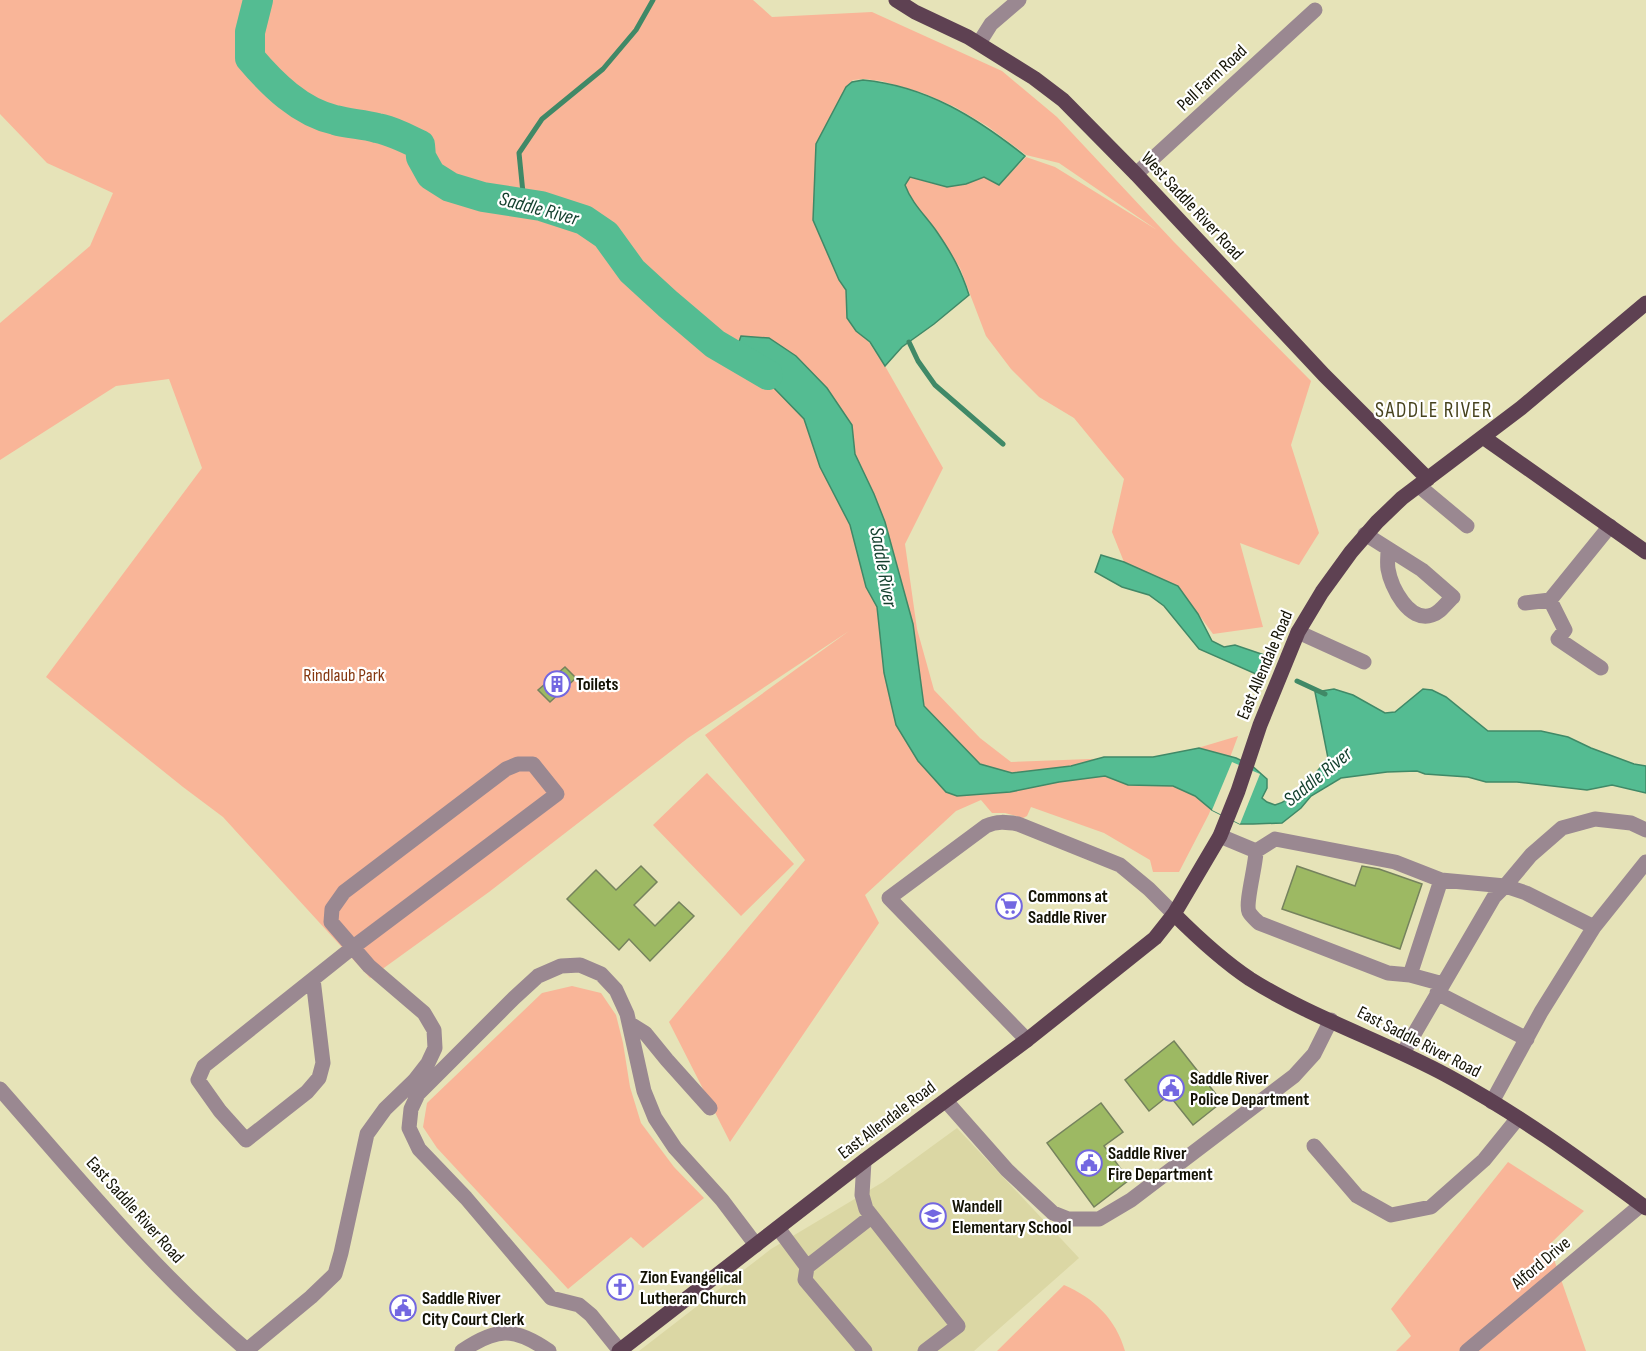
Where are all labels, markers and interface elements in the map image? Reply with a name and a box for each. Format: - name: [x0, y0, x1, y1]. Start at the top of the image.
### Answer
- street label: Pell Farm Road: [1173, 41, 1251, 115]
- street label: West Saddle River Road: [1136, 148, 1248, 264]
- water label: Saddle River: [497, 187, 583, 231]
- district label: SADDLE RIVER: [1375, 398, 1493, 423]
- water label: Saddle River: [864, 525, 902, 610]
- street label: East Allendale Road: [1233, 607, 1297, 723]
- park label: Rindlaub Park: [303, 665, 385, 686]
- building icon: Toilets: [542, 669, 572, 699]
- place label: Toilets: [576, 674, 619, 695]
- water label: Saddle River: [1279, 741, 1358, 812]
- place label: Commons at Saddle River: [1028, 886, 1108, 928]
- supermarket icon: Commons at Saddle River: [994, 891, 1024, 921]
- street label: East Saddle River Road: [1354, 1002, 1484, 1082]
- place label: Saddle River Police Department: [1190, 1068, 1309, 1110]
- public building icon: Saddle River Police Department: [1156, 1073, 1186, 1103]
- street label: East Allendale Road: [834, 1077, 940, 1163]
- place label: Saddle River Fire Department: [1108, 1143, 1213, 1185]
- public building icon: Saddle River Fire Department: [1074, 1148, 1104, 1178]
- street label: East Saddle River Road: [82, 1153, 188, 1267]
- place label: Wandell Elementary School: [952, 1196, 1071, 1238]
- school or university icon: Wandell Elementary School: [918, 1201, 948, 1231]
- street label: Alford Drive: [1507, 1232, 1575, 1294]
- place label: Zion Evangelical Lutheran Church: [640, 1267, 746, 1309]
- church icon: Zion Evangelical Lutheran Church: [605, 1272, 635, 1302]
- place label: Saddle River City Court Clerk: [422, 1288, 525, 1330]
- public building icon: Saddle River City Court Clerk: [388, 1293, 418, 1323]

